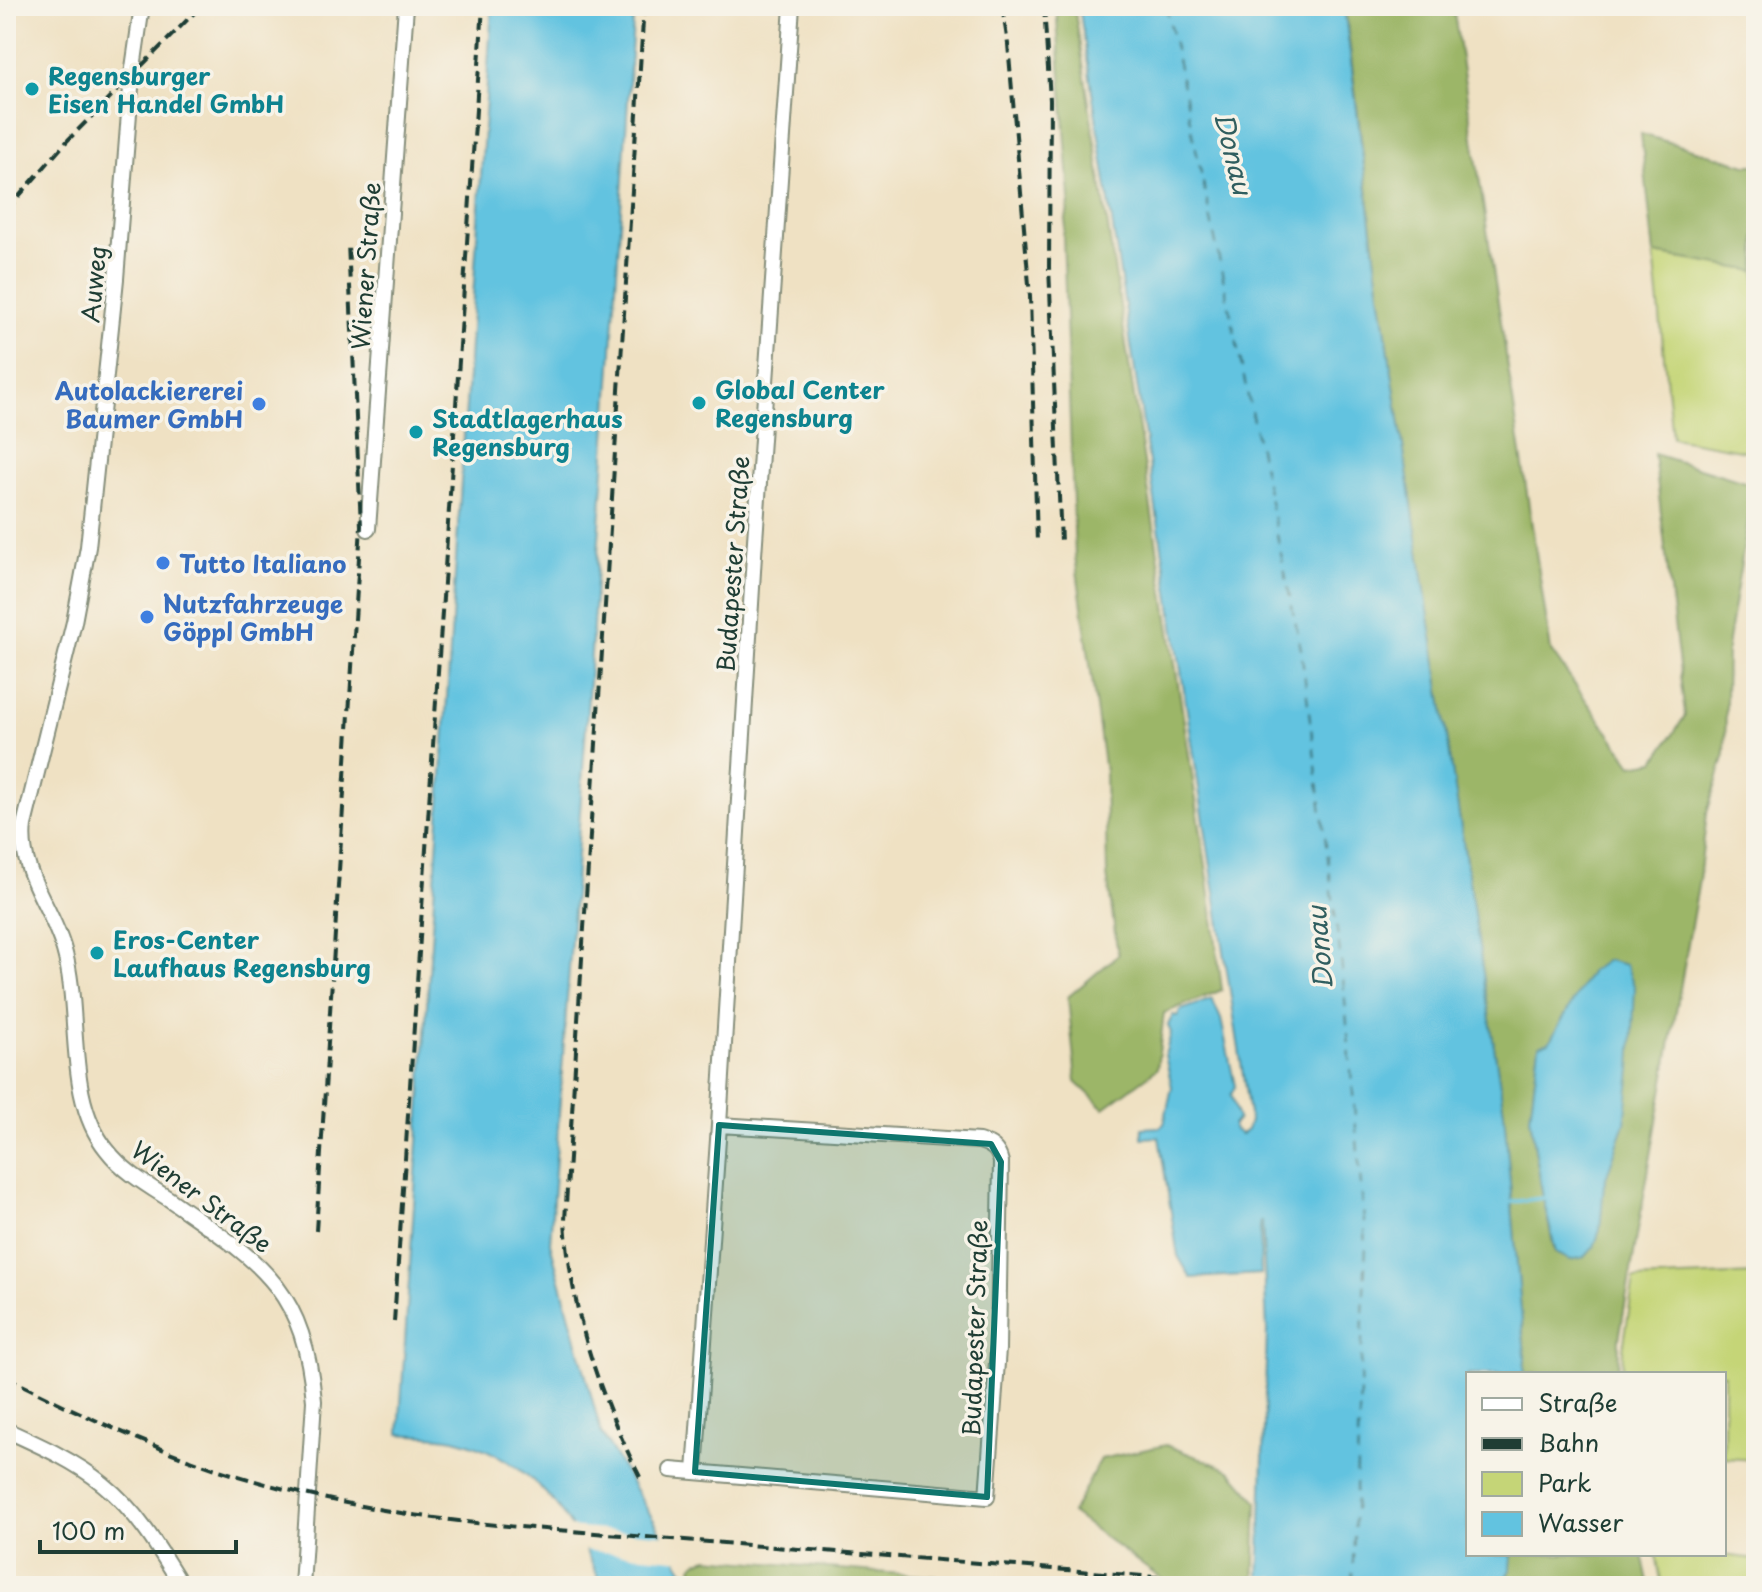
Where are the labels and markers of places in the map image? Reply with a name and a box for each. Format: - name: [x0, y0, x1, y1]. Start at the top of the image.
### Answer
- place label: Regensburger Eisen Handel GmbH: [48, 57, 284, 121]
- marker: Regensburger Eisen Handel GmbH: [23, 80, 41, 98]
- place label: Global Center Regensburg: [715, 371, 885, 435]
- place label: Autolackiererei Baumer GmbH: [55, 372, 243, 436]
- marker: Global Center Regensburg: [690, 394, 708, 412]
- marker: Autolackiererei Baumer GmbH: [250, 395, 268, 413]
- place label: Stadtlagerhaus Regensburg: [432, 400, 623, 464]
- marker: Stadtlagerhaus Regensburg: [407, 423, 425, 441]
- place label: Tutto Italiano: [179, 545, 346, 581]
- marker: Tutto Italiano: [154, 554, 172, 572]
- place label: Nutzfahrzeuge Göppl GmbH: [163, 585, 343, 649]
- marker: Nutzfahrzeuge Göppl GmbH: [138, 608, 156, 626]
- place label: Eros-Center Laufhaus Regensburg: [113, 921, 371, 985]
- marker: Eros-Center Laufhaus Regensburg: [88, 944, 106, 962]

